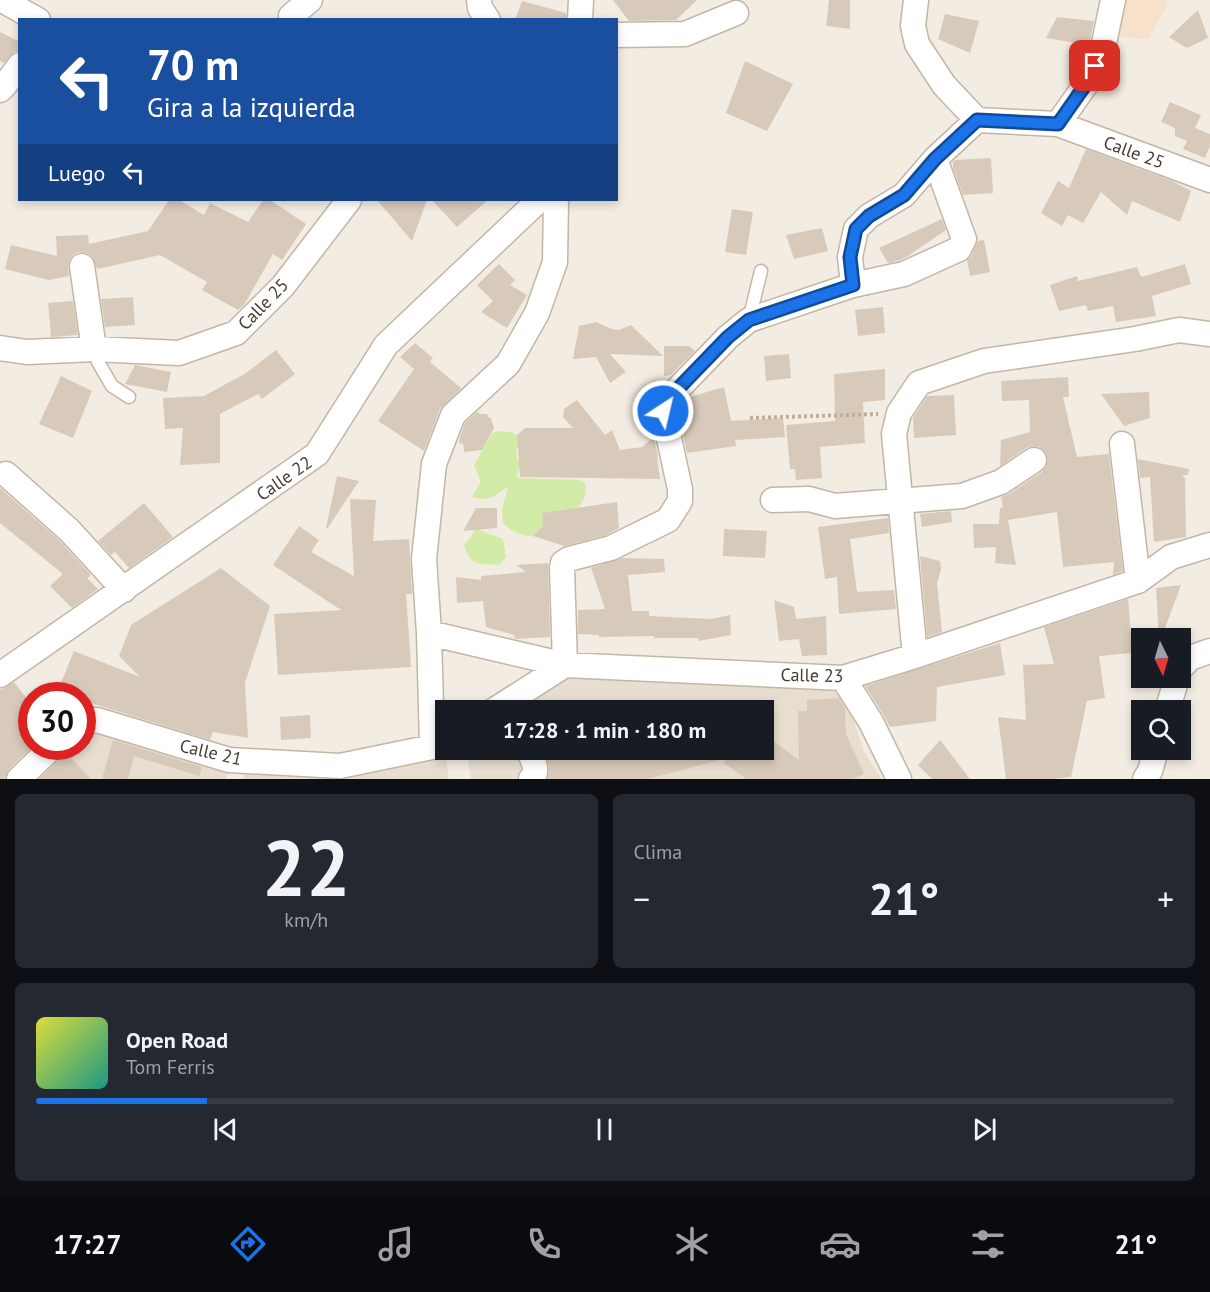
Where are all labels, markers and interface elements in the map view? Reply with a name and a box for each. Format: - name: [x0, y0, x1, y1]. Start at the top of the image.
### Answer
- text: 70 m: [147, 37, 239, 92]
- pin: [1069, 40, 1120, 91]
- icon: left: [48, 42, 126, 120]
- icon: arrive: [1078, 49, 1111, 82]
- text: Gira a la izquierda: [147, 90, 356, 124]
- street label: Calle 25: [1100, 130, 1168, 174]
- icon: left: [117, 156, 150, 189]
- text: Luego: [48, 159, 105, 187]
- street label: Calle 25: [233, 273, 293, 335]
- position arrow: [631, 379, 695, 443]
- street label: Calle 22: [252, 451, 316, 505]
- north arrow: [1131, 628, 1191, 688]
- map controls: [1131, 628, 1191, 760]
- street label: Calle 23: [780, 663, 844, 687]
- speed limit sign: 30: [18, 682, 96, 760]
- button: search: [1131, 700, 1191, 760]
- text: 17:28 · 1 min · 180 m: [503, 716, 706, 744]
- street label: Calle 21: [178, 734, 244, 770]
- text: 22: [262, 817, 350, 918]
- text: Clima: [634, 839, 682, 865]
- text: 21°: [868, 869, 939, 927]
- text: −: [634, 877, 650, 920]
- text: +: [1157, 877, 1174, 920]
- text: km/h: [284, 907, 328, 933]
- text: Open Road: [126, 1026, 228, 1054]
- text: Tom Ferris: [126, 1054, 215, 1080]
- icon: previous: [209, 1113, 242, 1146]
- icon: pause: [588, 1113, 621, 1146]
- icon: next: [968, 1113, 1001, 1146]
- icon: directions: [227, 1223, 269, 1265]
- icon: music: [375, 1223, 417, 1265]
- icon: phone: [523, 1223, 565, 1265]
- icon: climate: [671, 1223, 713, 1265]
- icon: car: [819, 1223, 861, 1265]
- icon: filters: [967, 1223, 1009, 1265]
- text: 17:27: [53, 1227, 121, 1261]
- text: 21°: [1115, 1227, 1157, 1261]

